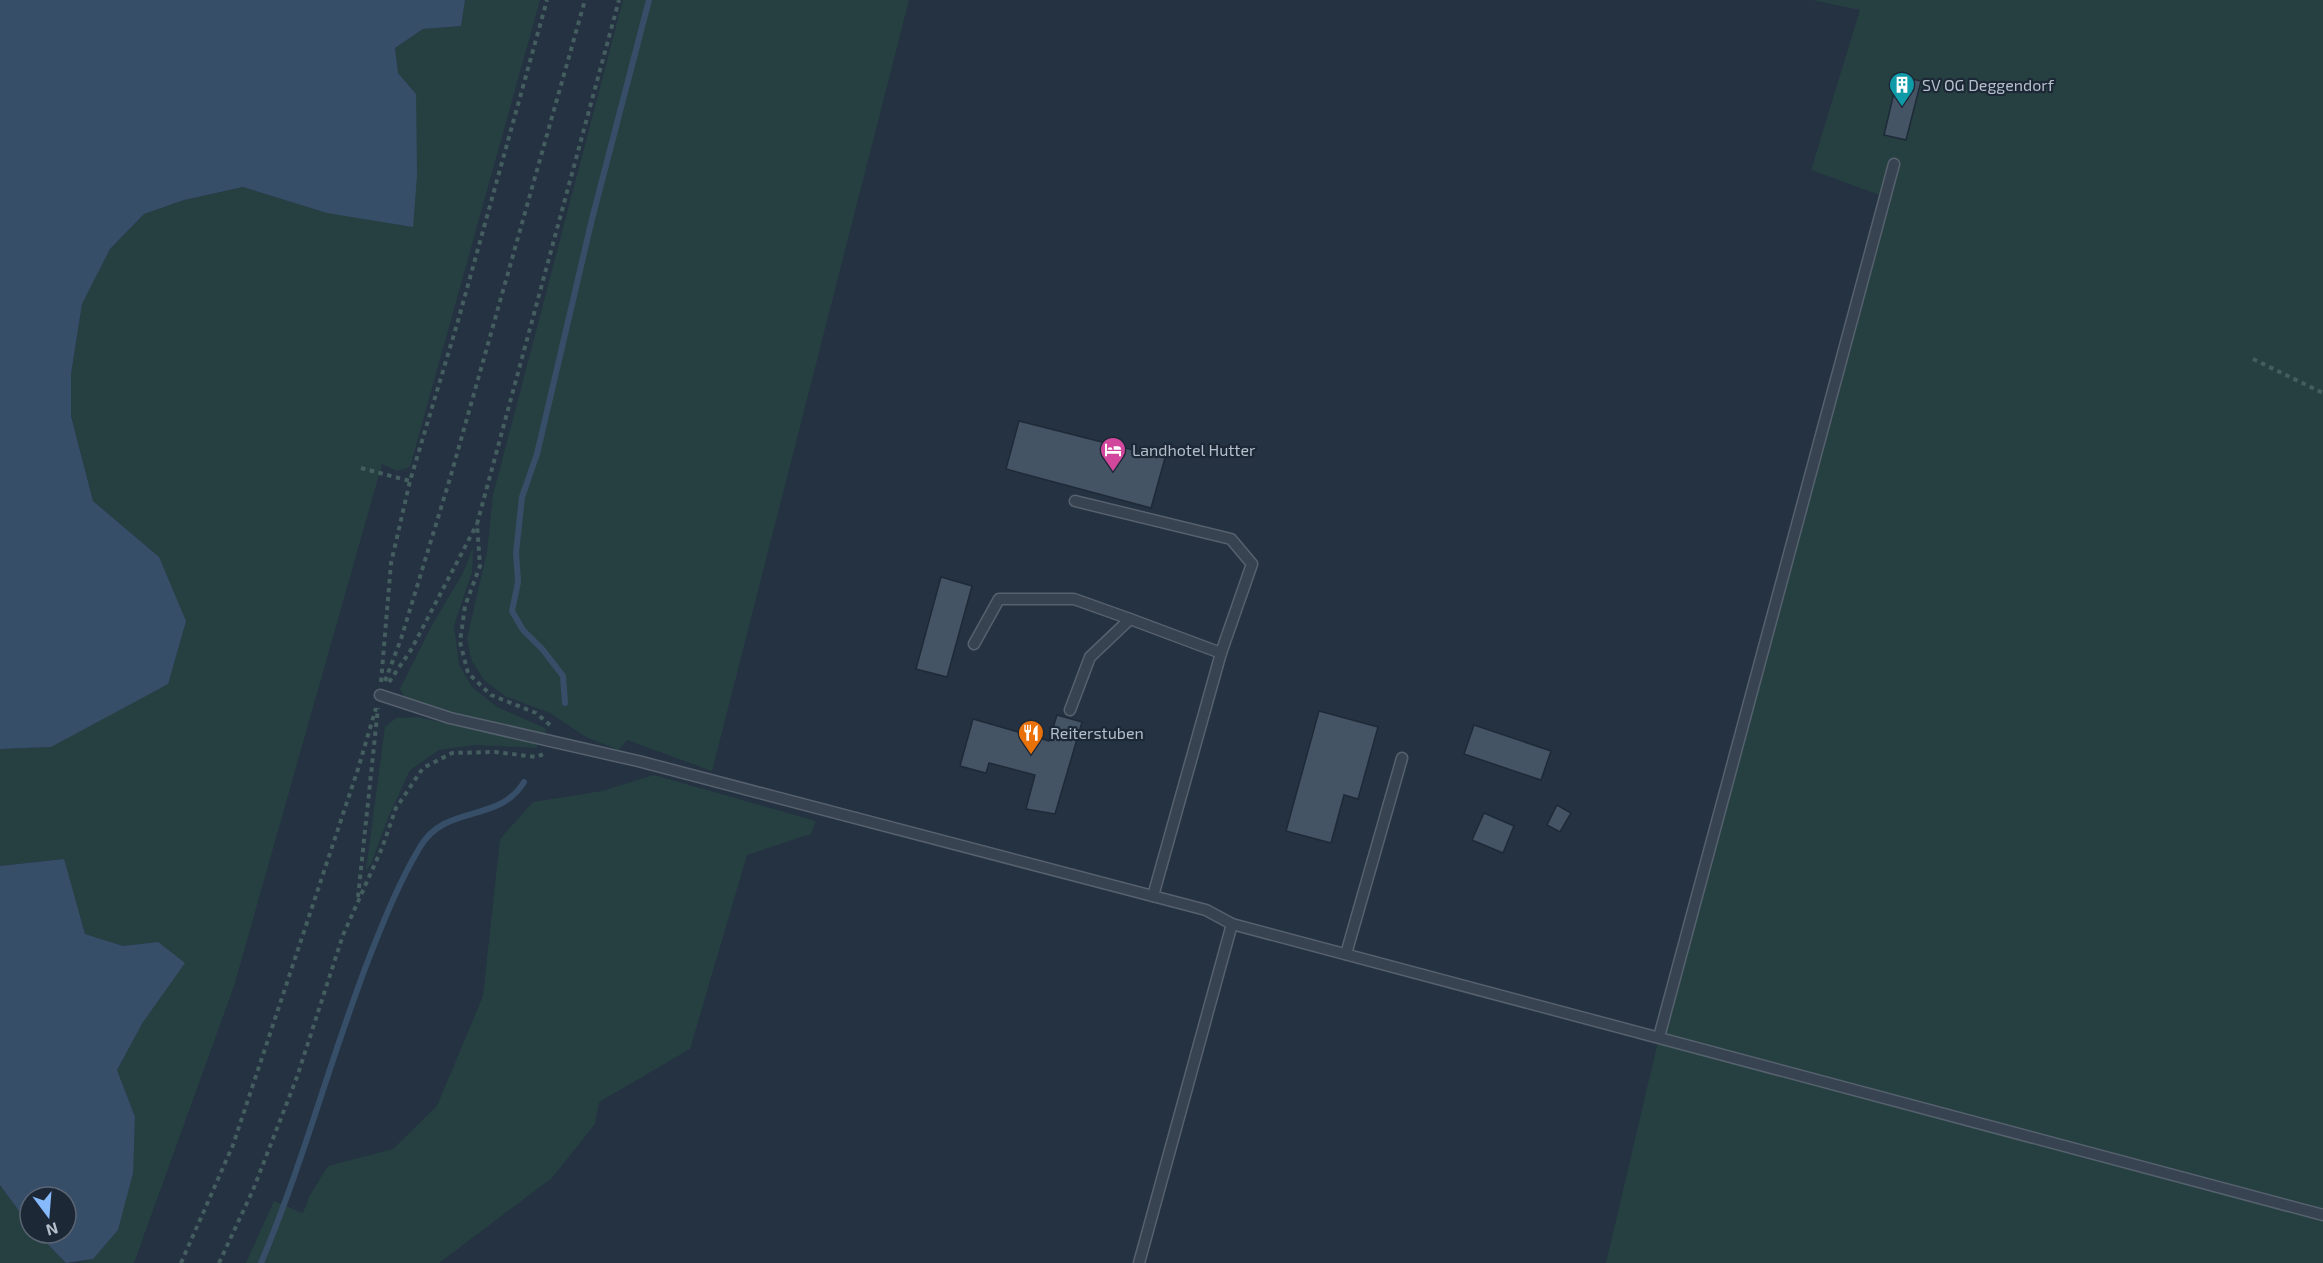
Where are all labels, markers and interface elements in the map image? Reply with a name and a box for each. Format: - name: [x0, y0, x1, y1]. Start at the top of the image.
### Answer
- building icon: SV OG Deggendorf: [1887, 70, 1917, 108]
- place label: SV OG Deggendorf: [1922, 75, 2055, 94]
- hotel icon: Landhotel Hutter: [1098, 435, 1128, 473]
- place label: Landhotel Hutter: [1132, 440, 1256, 459]
- restaurant icon: Reiterstuben: [1016, 718, 1046, 756]
- place label: Reiterstuben: [1050, 723, 1144, 742]
- north arrow: [18, 1185, 78, 1245]
- text: N: [44, 1219, 60, 1241]

